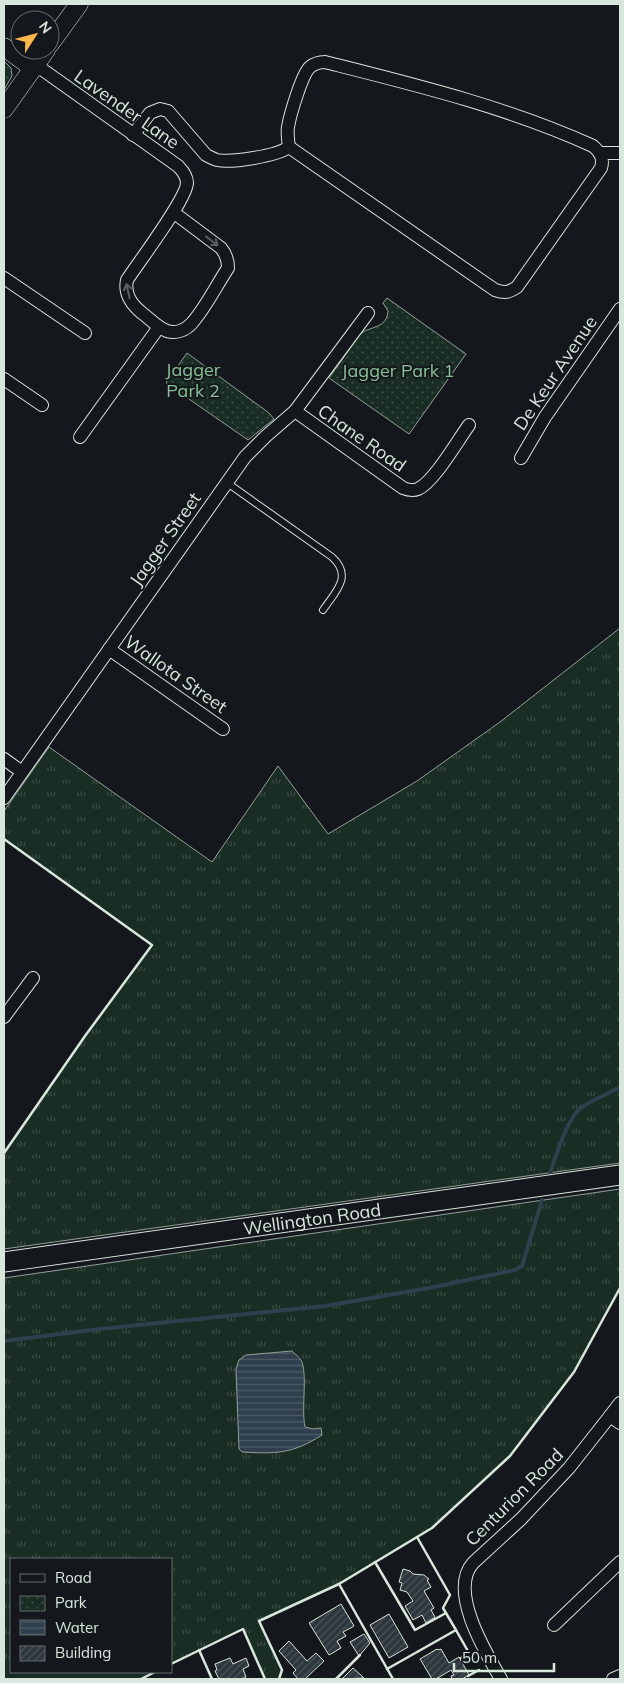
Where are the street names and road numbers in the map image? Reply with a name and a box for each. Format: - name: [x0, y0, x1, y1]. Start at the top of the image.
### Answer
- street label: Lavender Lane: [70, 64, 184, 154]
- street label: De Keur Avenue: [508, 311, 602, 435]
- street label: Chane Road: [313, 399, 411, 477]
- street label: Jagger Street: [124, 488, 206, 590]
- street label: Wallota Street: [120, 630, 232, 718]
- street label: Wellington Road: [242, 1197, 382, 1240]
- street label: Centurion Road: [460, 1443, 568, 1551]

